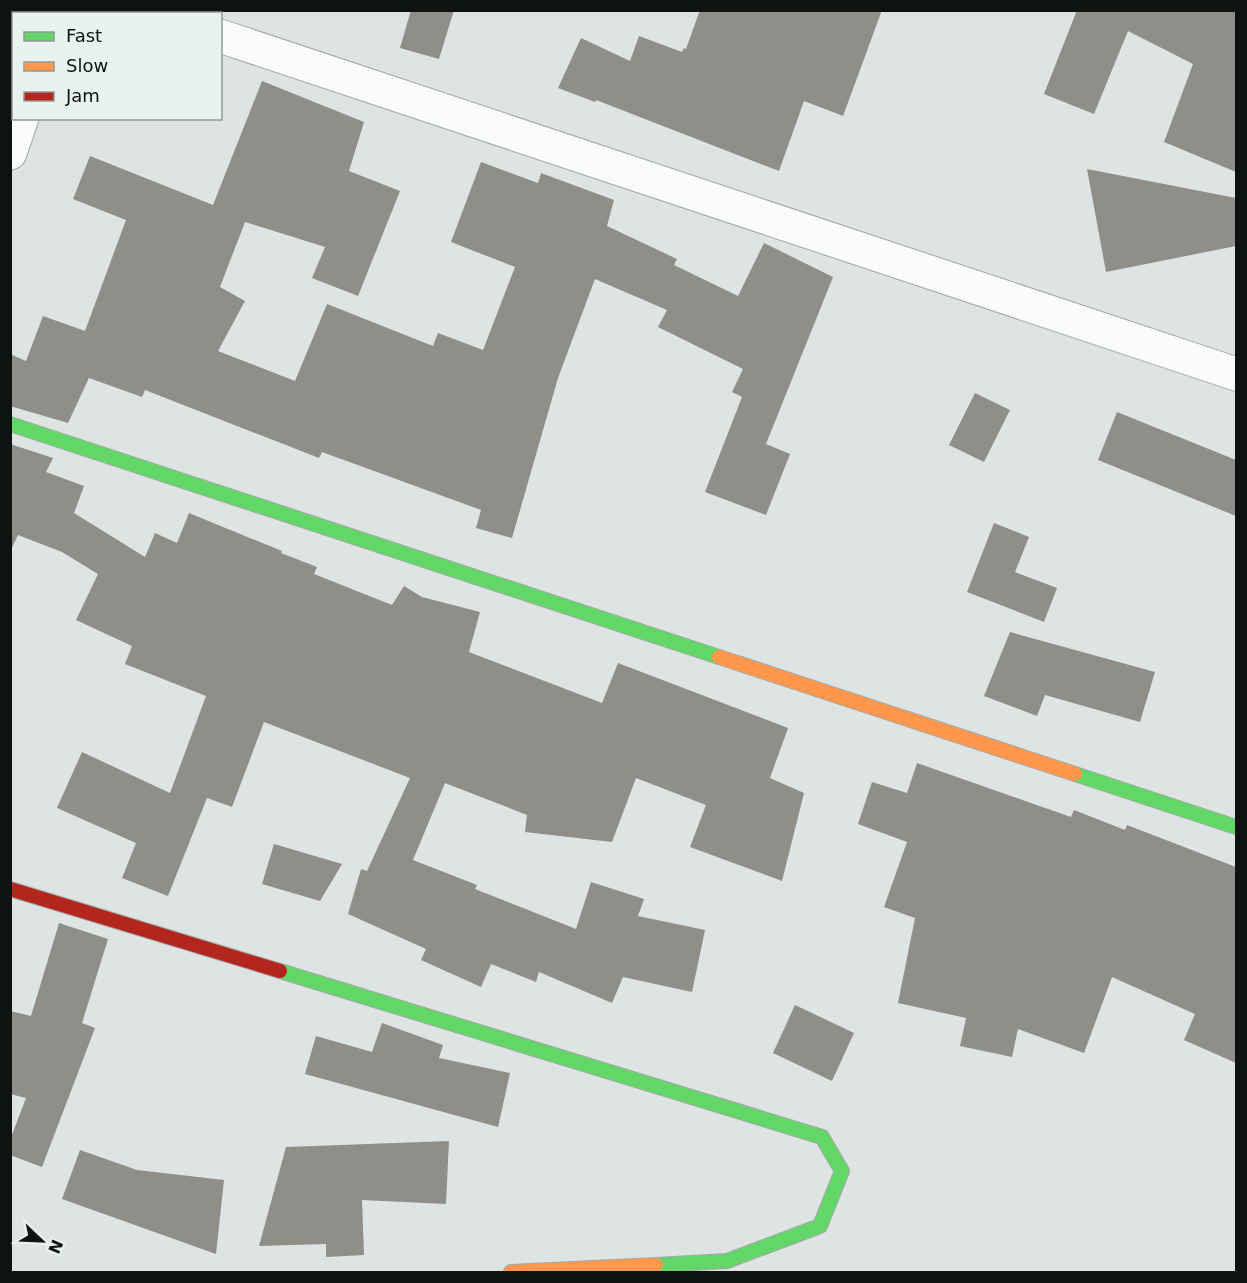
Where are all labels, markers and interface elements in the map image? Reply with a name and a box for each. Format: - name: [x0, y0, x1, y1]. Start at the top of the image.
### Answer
- legend: [12, 12, 222, 120]
- text: Fast: [66, 25, 102, 46]
- text: Slow: [66, 55, 108, 76]
- text: Jam: [65, 85, 100, 106]
- north arrow: [12, 1211, 72, 1271]
- text: N: [44, 1237, 67, 1257]

